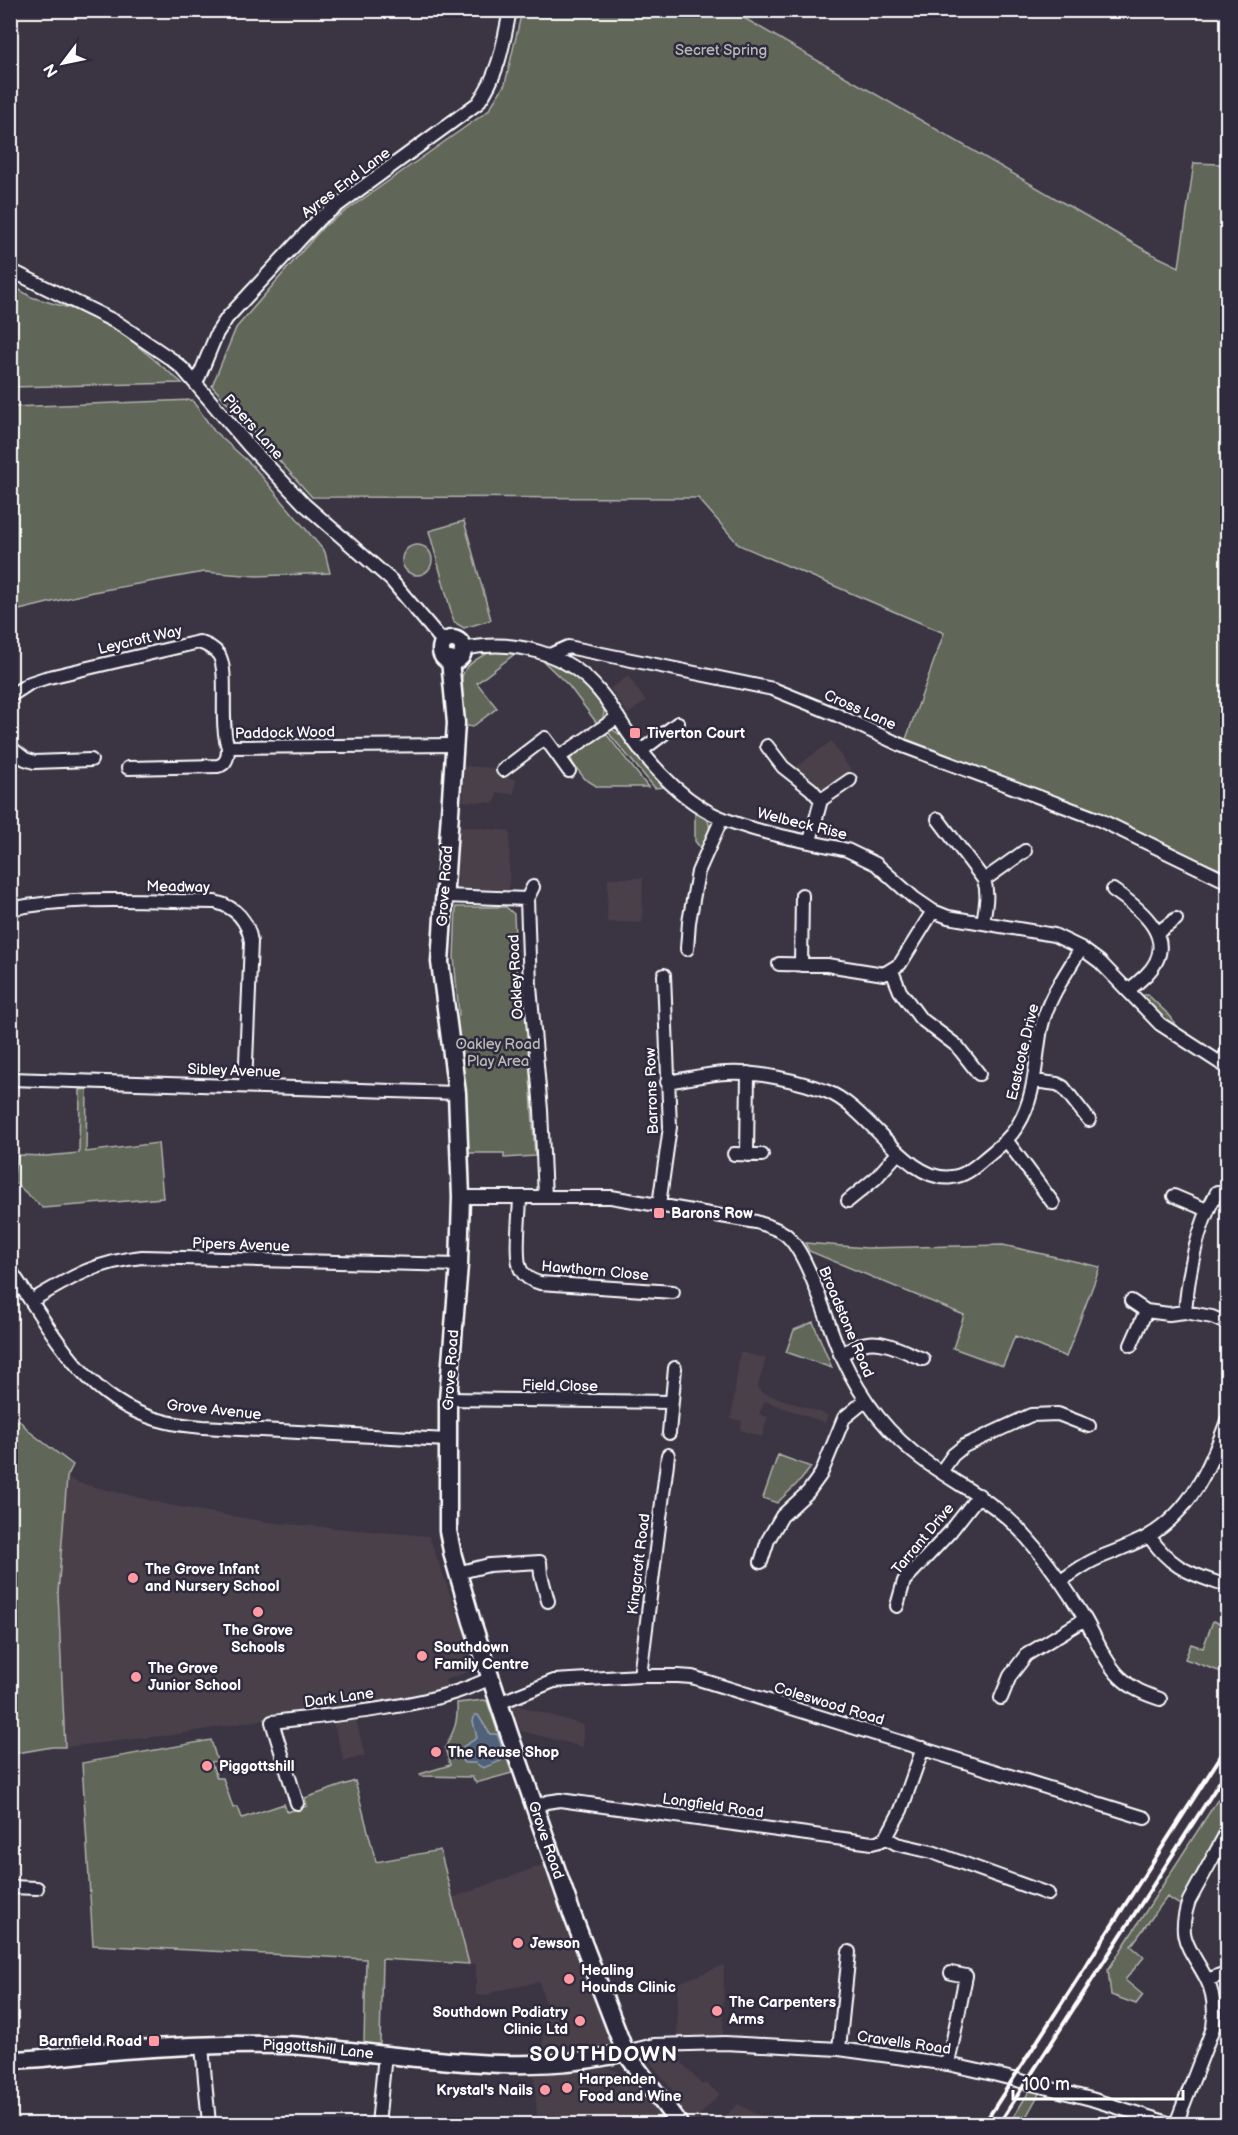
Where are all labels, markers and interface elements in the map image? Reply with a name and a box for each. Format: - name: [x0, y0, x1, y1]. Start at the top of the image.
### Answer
- north arrow: [33, 33, 93, 93]
- park label: Secret Spring: [675, 41, 767, 60]
- text: N: [40, 60, 63, 80]
- street label: Ayres End Lane: [298, 143, 394, 223]
- street label: Pipers Lane: [219, 390, 287, 464]
- street label: Leycroft Way: [96, 621, 184, 659]
- street label: Cross Lane: [821, 686, 899, 734]
- street label: Paddock Wood: [235, 723, 335, 743]
- place label: Tiverton Court: [647, 724, 745, 743]
- marker: Tiverton Court: [628, 726, 642, 740]
- street label: Welbeck Rise: [755, 804, 849, 844]
- street label: Grove Road: [433, 845, 457, 927]
- street label: Meadway: [146, 877, 210, 897]
- street label: Oakley Road: [504, 934, 528, 1020]
- street label: Eastcote Drive: [1003, 1002, 1043, 1102]
- park label: Oakley Road Play Area: [455, 1035, 541, 1071]
- street label: Barrons Row: [641, 1047, 663, 1135]
- street label: Sibley Avenue: [187, 1060, 281, 1082]
- place label: Barons Row: [671, 1204, 753, 1223]
- marker: Barons Row: [652, 1206, 666, 1220]
- street label: Pipers Avenue: [192, 1234, 290, 1256]
- street label: Hawthorn Close: [541, 1257, 650, 1285]
- street label: Broadstone Road: [814, 1264, 878, 1380]
- street label: Grove Road: [439, 1329, 463, 1411]
- street label: Field Close: [522, 1376, 598, 1396]
- street label: Grove Avenue: [166, 1396, 262, 1424]
- street label: Tarrant Drive: [888, 1499, 958, 1579]
- street label: Kingcroft Road: [623, 1512, 655, 1616]
- place label: The Grove Infant and Nursery School: [145, 1560, 280, 1596]
- marker: The Grove Infant and Nursery School: [126, 1571, 140, 1585]
- marker: The Grove Schools: [251, 1605, 265, 1619]
- place label: The Grove Schools: [223, 1621, 293, 1657]
- place label: Southdown Family Centre: [434, 1638, 529, 1674]
- marker: Southdown Family Centre: [415, 1649, 429, 1663]
- place label: The Grove Junior School: [148, 1659, 241, 1695]
- marker: The Grove Junior School: [129, 1670, 143, 1684]
- street label: Coleswood Road: [771, 1678, 887, 1730]
- street label: Dark Lane: [303, 1684, 375, 1712]
- place label: The Reuse Shop: [448, 1743, 560, 1762]
- marker: The Reuse Shop: [429, 1745, 443, 1759]
- place label: Piggottshill: [219, 1757, 294, 1776]
- marker: Piggottshill: [200, 1759, 214, 1773]
- street label: Longfield Road: [661, 1789, 765, 1823]
- street label: Grove Road: [524, 1799, 569, 1881]
- place label: Jewson: [530, 1934, 580, 1953]
- marker: Jewson: [511, 1936, 525, 1950]
- place label: Healing Hounds Clinic: [581, 1961, 676, 1997]
- marker: Healing Hounds Clinic: [562, 1972, 576, 1986]
- place label: The Carpenters Arms: [728, 1993, 836, 2029]
- place label: Southdown Podiatry Clinic Ltd: [433, 2003, 568, 2039]
- marker: The Carpenters Arms: [710, 2004, 724, 2018]
- marker: Southdown Podiatry Clinic Ltd: [573, 2014, 587, 2028]
- street label: Cravells Road: [856, 2027, 952, 2059]
- place label: Barnfield Road: [38, 2032, 142, 2051]
- marker: Barnfield Road: [147, 2034, 161, 2048]
- street label: Piggottshill Lane: [262, 2035, 375, 2063]
- district label: SOUTHDOWN: [529, 2042, 679, 2067]
- scale bar: [1013, 2063, 1182, 2101]
- place label: Harpenden Food and Wine: [579, 2070, 682, 2106]
- text: 100 m: [1022, 2074, 1070, 2095]
- place label: Krystal's Nails: [436, 2081, 533, 2100]
- marker: Harpenden Food and Wine: [560, 2081, 574, 2095]
- marker: Krystal's Nails: [538, 2083, 552, 2097]

